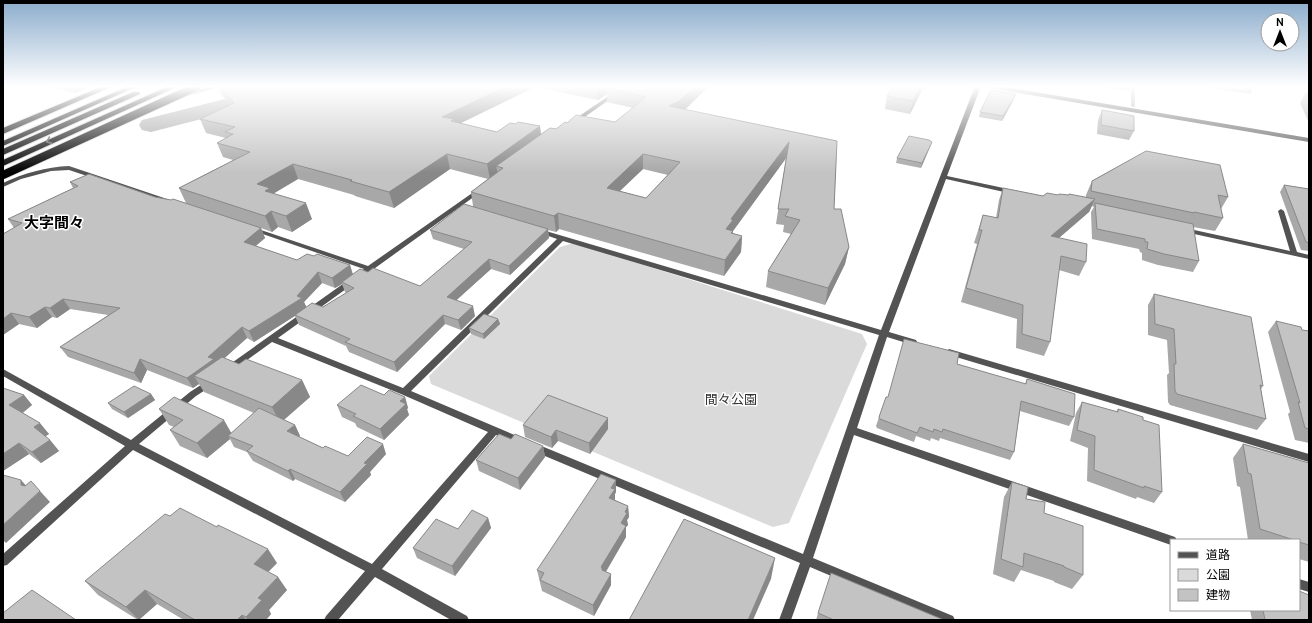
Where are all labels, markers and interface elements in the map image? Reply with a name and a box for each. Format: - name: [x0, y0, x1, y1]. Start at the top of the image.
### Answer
- north arrow: [1260, 12, 1300, 52]
- text: N: [1276, 15, 1284, 29]
- one-way arrow: [46, 137, 53, 145]
- district label: 大字間々: [24, 214, 84, 232]
- park label: 間々公園: [705, 391, 757, 407]
- legend: [1170, 539, 1300, 611]
- text: 道路: [1206, 547, 1230, 562]
- text: 公園: [1206, 567, 1230, 582]
- text: 建物: [1206, 587, 1230, 602]

